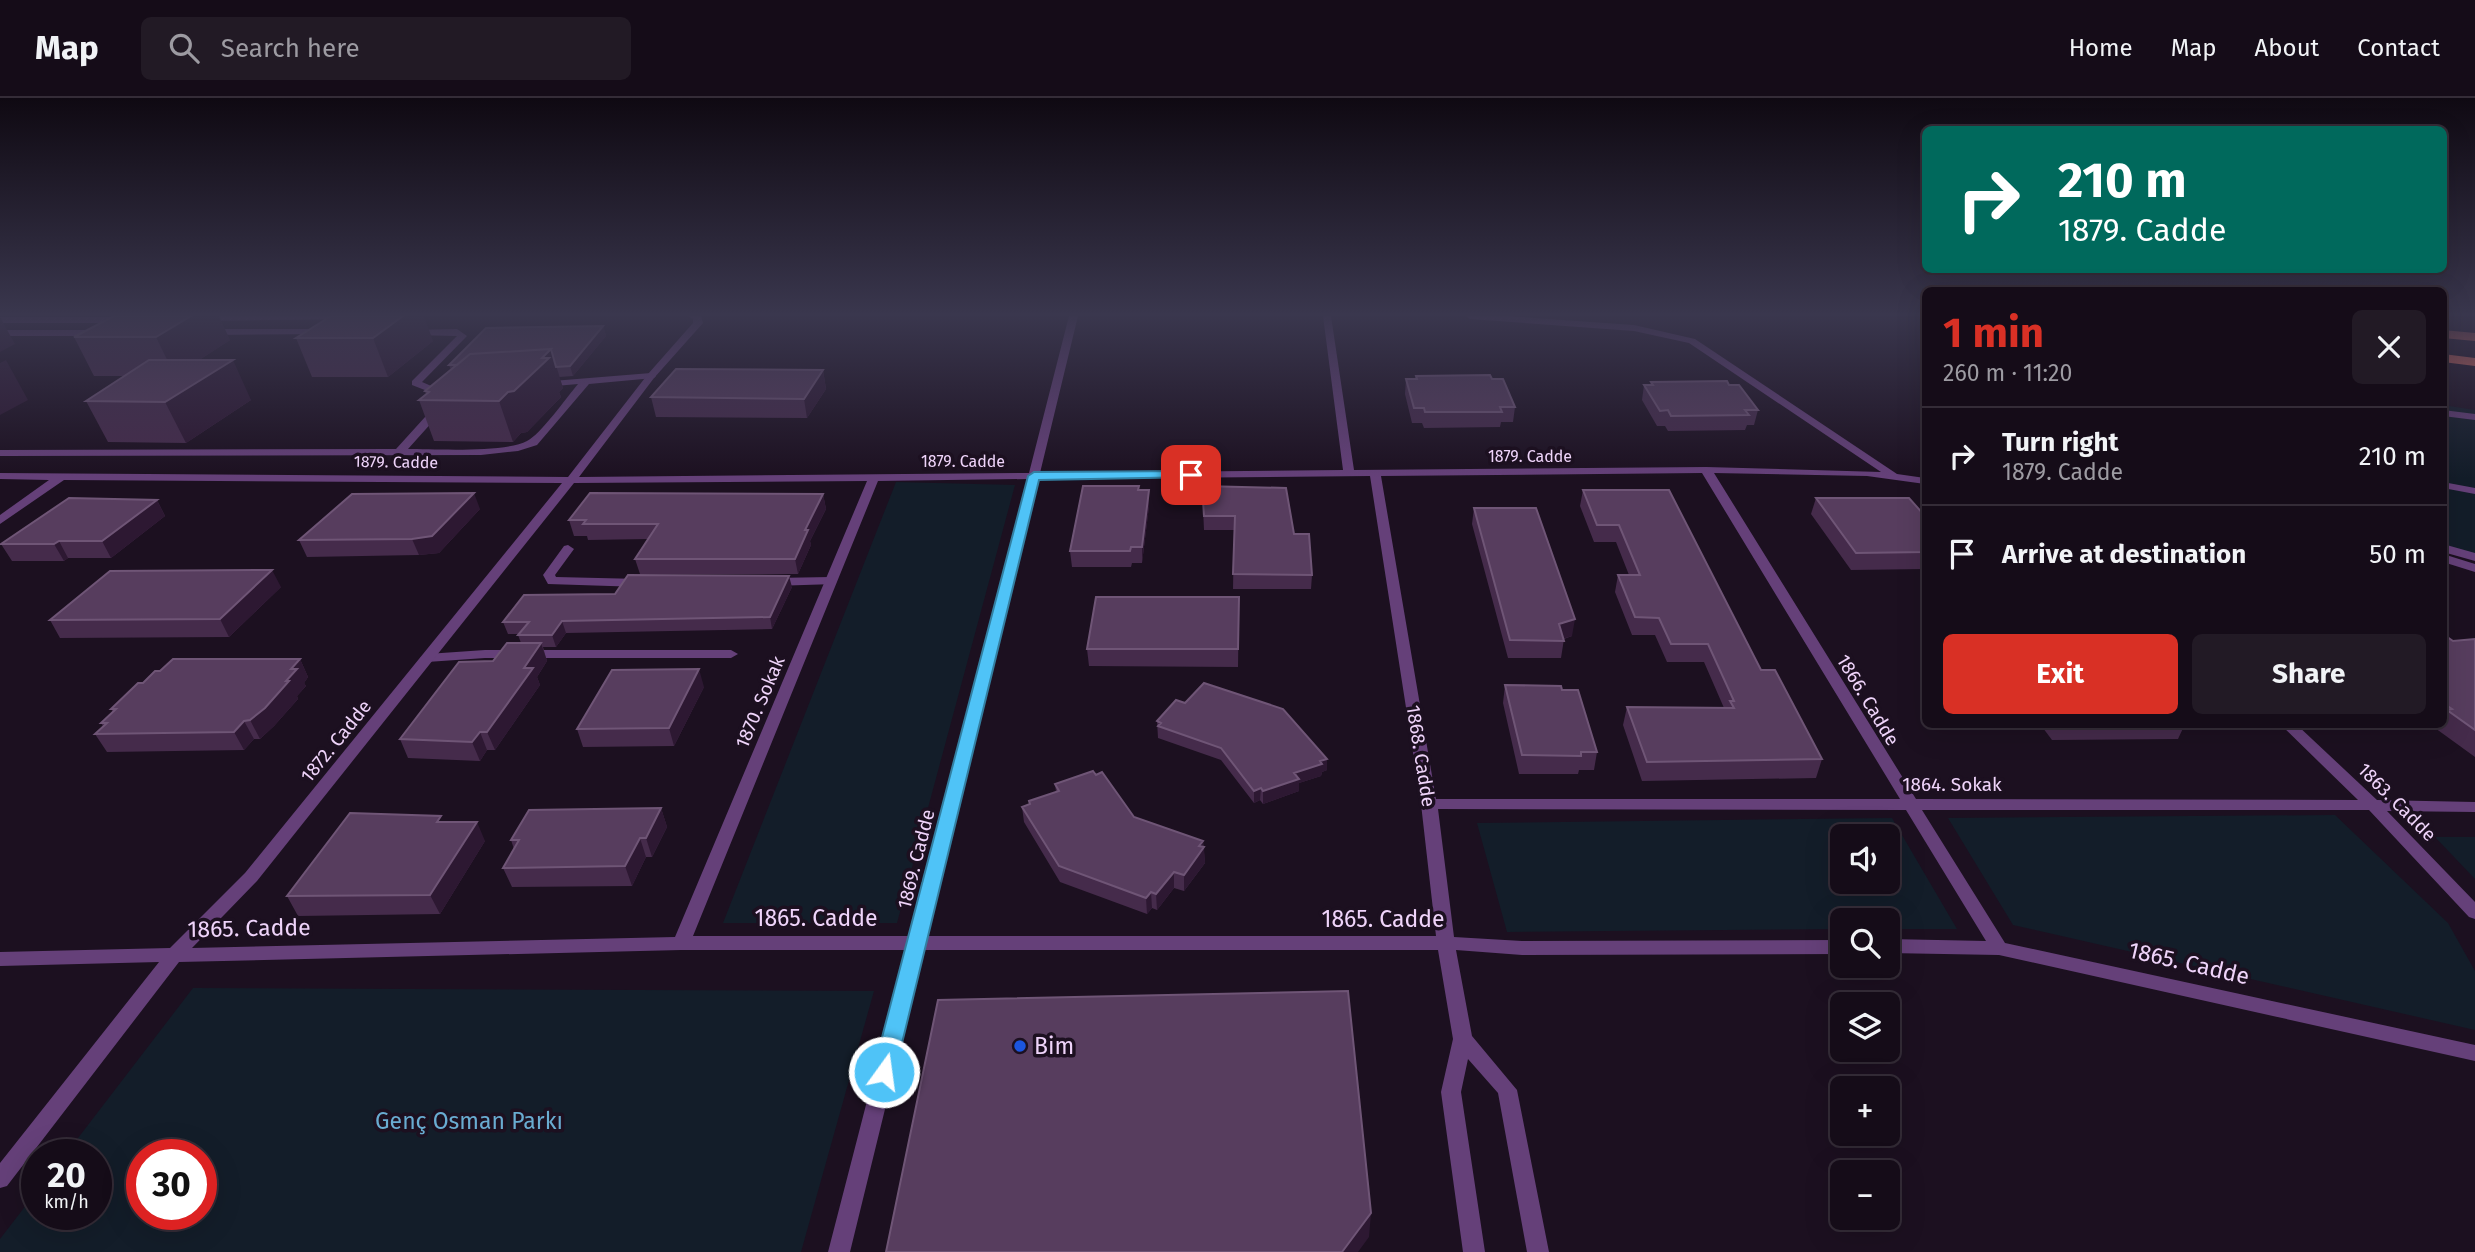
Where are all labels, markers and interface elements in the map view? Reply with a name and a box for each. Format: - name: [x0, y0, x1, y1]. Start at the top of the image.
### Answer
- search box: [141, 17, 631, 80]
- text: Map: [35, 28, 99, 68]
- icon: search: [165, 29, 203, 67]
- text: Search here: [221, 33, 360, 64]
- text: Home: [2069, 34, 2133, 62]
- text: Map: [2171, 34, 2217, 62]
- text: About: [2255, 34, 2319, 62]
- text: Contact: [2357, 34, 2440, 62]
- text: 210 m: [2058, 151, 2187, 210]
- icon: right: [1943, 154, 2034, 245]
- text: 1879. Cadde: [2058, 211, 2226, 249]
- text: 1 min: [1943, 308, 2044, 358]
- button: close: [2352, 310, 2426, 384]
- text: 260 m · 11:20: [1943, 359, 2072, 387]
- text: Turn right: [2002, 427, 2119, 458]
- icon: right: [1943, 437, 1981, 475]
- text: 210 m: [2359, 441, 2426, 472]
- pin: [1161, 445, 1221, 505]
- street label: 1879. Cadde: [1488, 447, 1572, 466]
- street label: 1879. Cadde: [354, 452, 438, 472]
- street label: 1879. Cadde: [921, 452, 1005, 471]
- icon: arrive: [1172, 456, 1210, 494]
- text: 1879. Cadde: [2002, 458, 2123, 486]
- icon: arrive: [1943, 535, 1981, 573]
- text: Arrive at destination: [2002, 539, 2246, 570]
- text: 50 m: [2369, 539, 2426, 570]
- button: Exit: [1943, 634, 2178, 714]
- button: Share: [2192, 634, 2426, 714]
- street label: 1866. Cadde: [1832, 650, 1904, 750]
- street label: 1870. Sokak: [730, 652, 790, 751]
- street label: 1872. Cadde: [296, 695, 376, 787]
- street label: 1868. Cadde: [1402, 703, 1440, 809]
- street label: 1863. Cadde: [2353, 758, 2441, 846]
- street label: 1864. Sokak: [1902, 773, 2002, 796]
- street label: 1869. Cadde: [893, 807, 939, 911]
- map controls: [1830, 824, 1900, 1230]
- button: sound: [1830, 824, 1900, 894]
- street label: 1865. Cadde: [754, 904, 878, 932]
- street label: 1865. Cadde: [1321, 905, 1445, 933]
- button: search: [1830, 908, 1900, 978]
- street label: 1865. Cadde: [187, 913, 311, 943]
- street label: 1865. Cadde: [2126, 936, 2252, 990]
- button: layers: [1830, 992, 1900, 1062]
- place label: Bim: [1034, 1032, 1074, 1060]
- position arrow: [847, 1035, 921, 1109]
- marker: Bim: [1012, 1038, 1028, 1054]
- button: +: [1830, 1076, 1900, 1146]
- park label: Genç Osman Parkı: [375, 1107, 563, 1135]
- speed limit sign: 30: [126, 1139, 217, 1230]
- text: 20: [47, 1154, 86, 1196]
- button: −: [1830, 1160, 1900, 1230]
- text: km/h: [44, 1191, 89, 1213]

